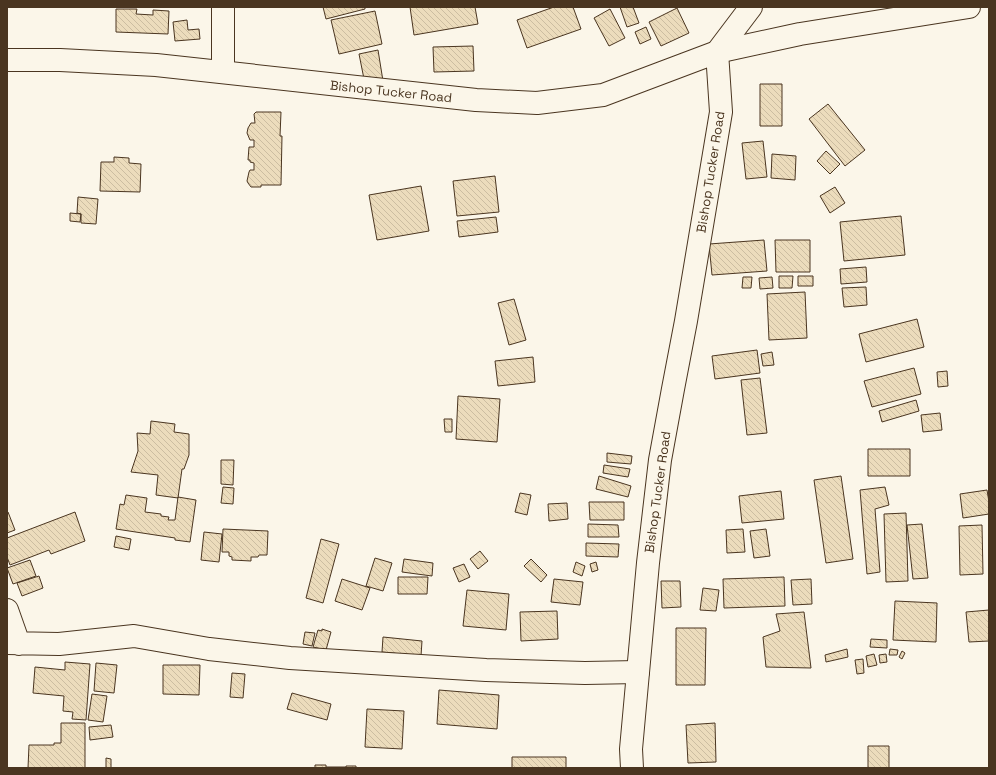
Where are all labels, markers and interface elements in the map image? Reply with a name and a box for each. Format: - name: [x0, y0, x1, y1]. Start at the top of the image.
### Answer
- street label: Bishop Tucker Road: [329, 77, 453, 106]
- street label: Bishop Tucker Road: [692, 110, 729, 234]
- street label: Bishop Tucker Road: [641, 430, 674, 554]

